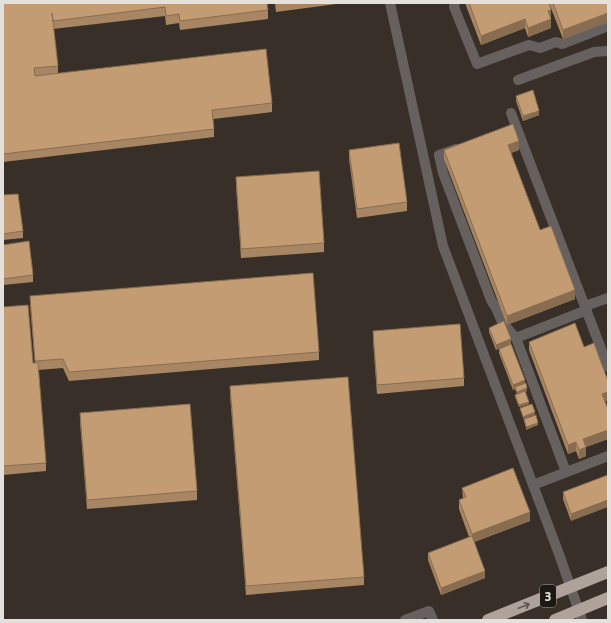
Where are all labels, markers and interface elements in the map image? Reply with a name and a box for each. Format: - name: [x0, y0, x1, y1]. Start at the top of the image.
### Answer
- road number: 3: [540, 585, 556, 607]
- one-way arrow: [518, 601, 530, 609]

